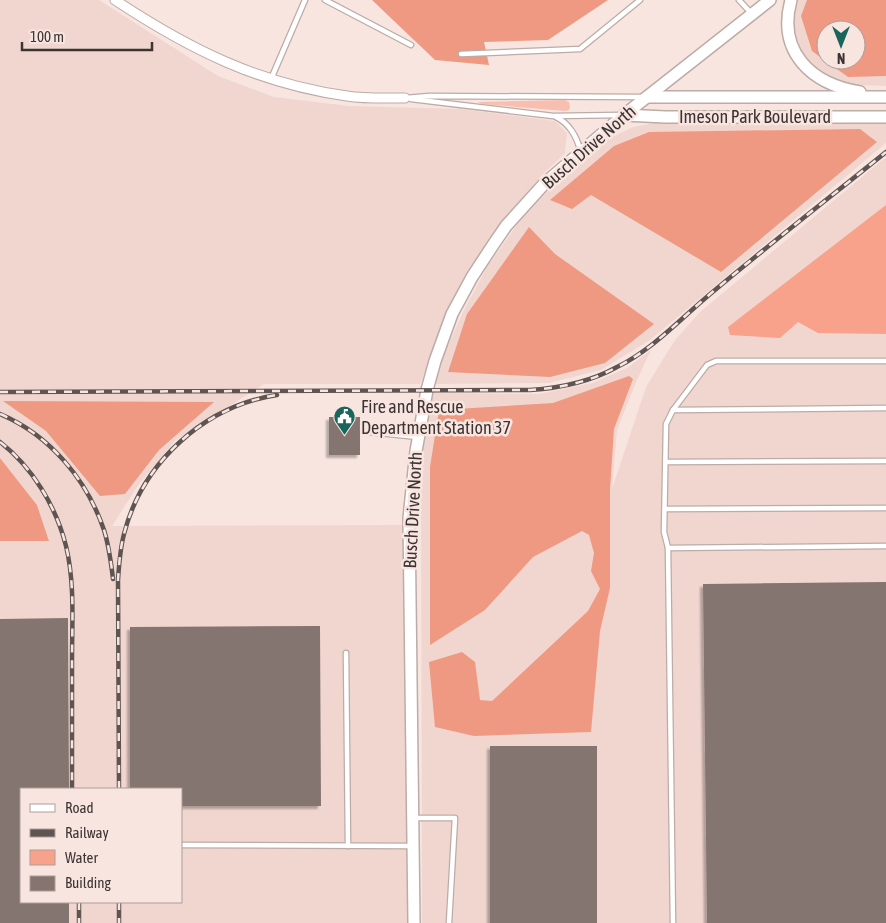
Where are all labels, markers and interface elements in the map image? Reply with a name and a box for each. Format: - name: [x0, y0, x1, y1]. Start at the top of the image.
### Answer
- scale bar: [22, 20, 152, 52]
- north arrow: [816, 20, 866, 70]
- text: 100 m: [30, 28, 64, 45]
- text: N: [837, 50, 845, 66]
- street label: Busch Drive North: [538, 100, 640, 193]
- street label: Imeson Park Boulevard: [679, 106, 831, 127]
- place label: Fire and Rescue Department Station 37: [361, 396, 511, 438]
- public building icon: Fire and Rescue Department Station 37: [333, 405, 357, 436]
- street label: Busch Drive North: [399, 451, 426, 569]
- legend: [20, 788, 182, 903]
- text: Road: [65, 799, 94, 816]
- text: Railway: [65, 824, 109, 841]
- text: Water: [65, 849, 98, 866]
- text: Building: [65, 874, 111, 891]

